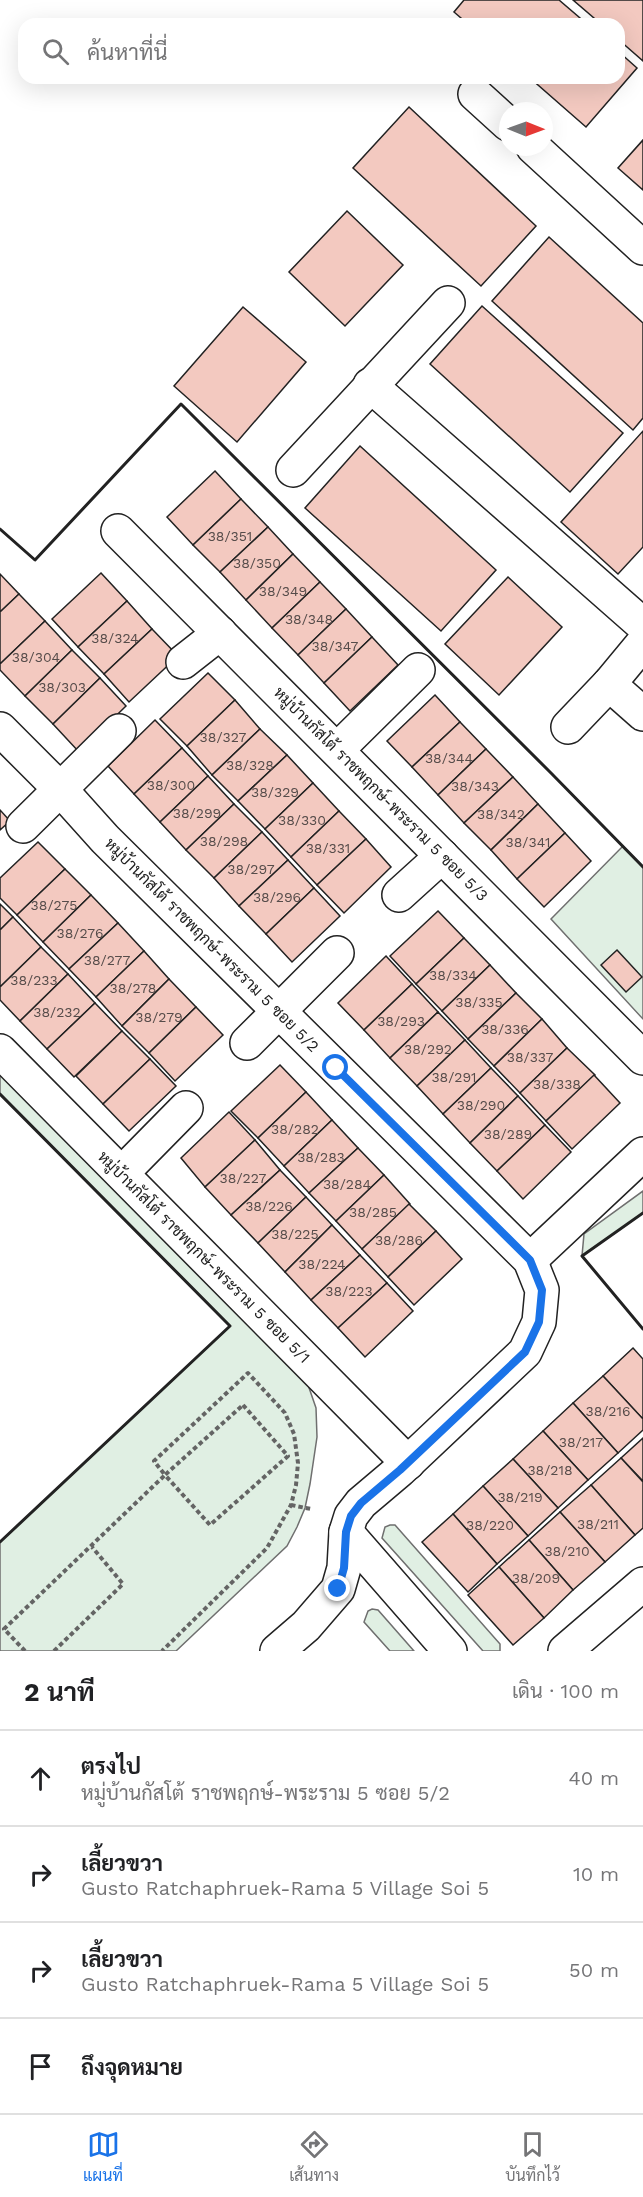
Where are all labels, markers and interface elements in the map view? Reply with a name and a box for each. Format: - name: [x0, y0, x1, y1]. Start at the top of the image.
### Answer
- search box: [18, 18, 625, 84]
- icon: search: [39, 35, 72, 68]
- text: ค้นหาที่นี่: [87, 40, 167, 65]
- north arrow: [499, 102, 553, 156]
- house number: 38/351: [208, 528, 252, 544]
- house number: 38/350: [233, 555, 281, 571]
- house number: 38/349: [259, 583, 307, 599]
- house number: 38/348: [285, 611, 333, 627]
- house number: 38/324: [91, 630, 139, 646]
- house number: 38/347: [312, 638, 359, 654]
- house number: 38/304: [12, 649, 60, 665]
- house number: 38/303: [38, 679, 86, 695]
- street label: หมู่บ้านกัสโต้ ราชพฤกษ์-พระราม 5 ซอย 5/3: [269, 681, 494, 906]
- house number: 38/327: [200, 729, 247, 745]
- house number: 38/344: [425, 750, 473, 766]
- house number: 38/328: [226, 757, 274, 773]
- house number: 38/300: [147, 777, 195, 793]
- house number: 38/343: [451, 778, 499, 794]
- house number: 38/329: [251, 784, 299, 800]
- house number: 38/299: [173, 805, 221, 821]
- house number: 38/342: [477, 806, 525, 822]
- house number: 38/330: [278, 812, 326, 828]
- street label: หมู่บ้านกัสโต้ ราชพฤกษ์-พระราม 5 ซอย 5/2: [100, 832, 325, 1057]
- house number: 38/298: [200, 833, 248, 849]
- house number: 38/341: [506, 834, 550, 850]
- house number: 38/331: [306, 840, 350, 856]
- house number: 38/297: [227, 861, 275, 877]
- house number: 38/296: [253, 889, 301, 905]
- house number: 38/275: [31, 897, 77, 913]
- house number: 38/276: [57, 925, 103, 941]
- house number: 38/277: [84, 952, 130, 968]
- house number: 38/334: [429, 967, 477, 983]
- house number: 38/233: [10, 972, 58, 988]
- house number: 38/278: [110, 980, 156, 996]
- house number: 38/335: [455, 994, 503, 1010]
- house number: 38/232: [33, 1004, 81, 1020]
- house number: 38/279: [135, 1009, 183, 1025]
- house number: 38/293: [377, 1013, 425, 1029]
- house number: 38/336: [481, 1021, 529, 1037]
- house number: 38/292: [404, 1041, 452, 1057]
- house number: 38/337: [507, 1049, 553, 1065]
- route start: [322, 1054, 348, 1080]
- house number: 38/291: [431, 1069, 477, 1085]
- house number: 38/338: [533, 1076, 581, 1092]
- house number: 38/290: [457, 1097, 505, 1113]
- house number: 38/282: [271, 1121, 319, 1137]
- house number: 38/289: [484, 1126, 532, 1142]
- street label: หมู่บ้านกัสโต้ ราชพฤกษ์-พระราม 5 ซอย 5/1: [93, 1145, 316, 1368]
- house number: 38/283: [297, 1149, 345, 1165]
- house number: 38/227: [220, 1170, 267, 1186]
- house number: 38/284: [323, 1176, 371, 1192]
- house number: 38/226: [245, 1198, 293, 1214]
- house number: 38/285: [349, 1204, 397, 1220]
- house number: 38/225: [271, 1226, 319, 1242]
- house number: 38/286: [375, 1232, 423, 1248]
- house number: 38/224: [298, 1256, 346, 1272]
- house number: 38/223: [325, 1283, 373, 1299]
- house number: 38/216: [585, 1403, 631, 1419]
- house number: 38/217: [559, 1434, 603, 1450]
- house number: 38/218: [527, 1462, 573, 1478]
- house number: 38/219: [497, 1489, 543, 1505]
- house number: 38/211: [577, 1516, 619, 1532]
- house number: 38/220: [466, 1517, 514, 1533]
- house number: 38/210: [544, 1543, 590, 1559]
- house number: 38/209: [512, 1570, 560, 1586]
- route end: [324, 1575, 350, 1601]
- text: 2 นาที: [24, 1677, 95, 1707]
- text: เดิน · 100 m: [512, 1679, 619, 1703]
- text: ตรงไป: [81, 1754, 141, 1779]
- icon: ahead: [24, 1762, 57, 1795]
- text: 40 m: [568, 1766, 619, 1790]
- text: หมู่บ้านกัสโต้ ราชพฤกษ์-พระราม 5 ซอย 5/2: [81, 1781, 450, 1805]
- text: เลี้ยวขวา: [81, 1851, 163, 1876]
- icon: right: [24, 1858, 57, 1891]
- text: 10 m: [573, 1862, 619, 1886]
- text: Gusto Ratchaphruek-Rama 5 Village Soi 5: [81, 1876, 489, 1900]
- text: เลี้ยวขวา: [81, 1947, 163, 1972]
- icon: right: [24, 1954, 57, 1987]
- text: 50 m: [569, 1958, 619, 1982]
- text: Gusto Ratchaphruek-Rama 5 Village Soi 5: [81, 1972, 489, 1996]
- icon: arrive: [24, 2050, 57, 2083]
- text: ถึงจุดหมาย: [81, 2055, 183, 2080]
- tab: แผนที่: [83, 2128, 123, 2185]
- tab: เส้นทาง: [289, 2128, 339, 2185]
- tab: บันทึกไว้: [505, 2128, 560, 2185]

